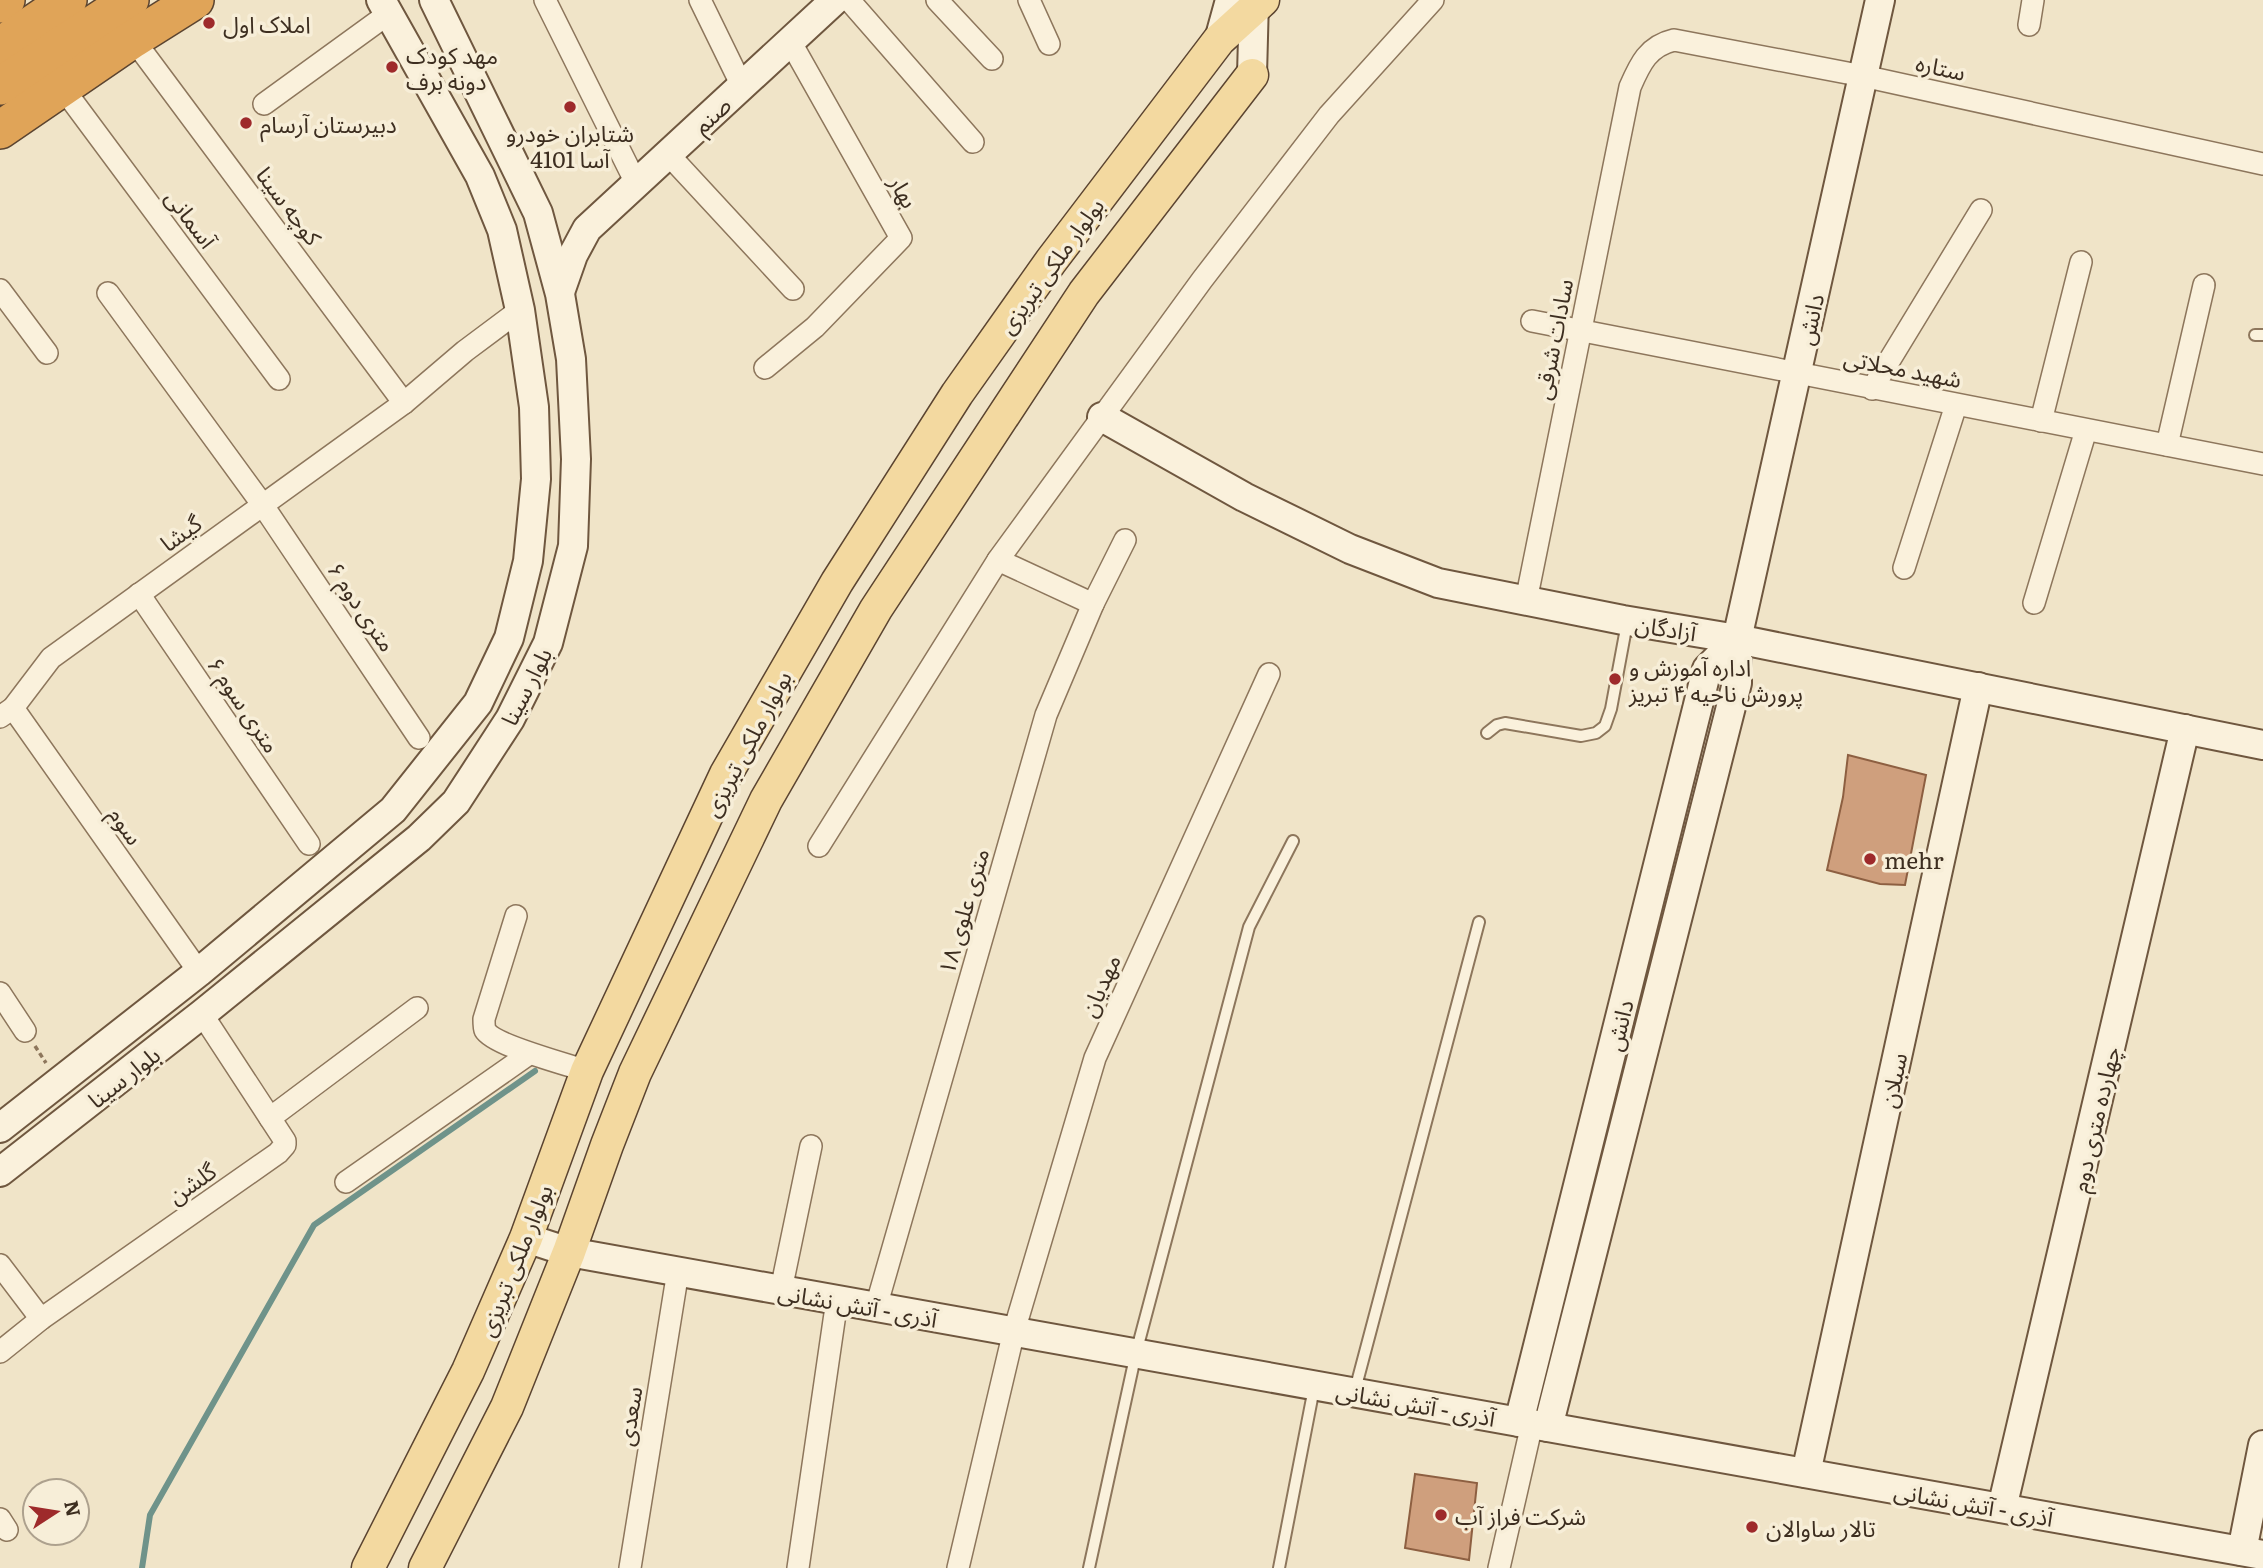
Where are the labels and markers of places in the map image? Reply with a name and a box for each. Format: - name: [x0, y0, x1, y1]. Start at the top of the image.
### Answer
- place label: املاک اول: [223, 6, 311, 40]
- marker: املاک اول: [201, 15, 217, 31]
- place label: مهد کودک دونه برف: [406, 37, 498, 97]
- marker: مهد کودک دونه برف: [384, 59, 400, 75]
- marker: شتابران خودرو 4101 آسا: [562, 99, 578, 115]
- place label: دبیرستان آرسام: [260, 106, 397, 143]
- marker: دبیرستان آرسام: [238, 115, 254, 131]
- place label: شتابران خودرو 4101 آسا: [506, 115, 634, 175]
- place label: اداره آموزش و پرورش ناحیه ۴ تبریز: [1628, 649, 1803, 709]
- marker: اداره آموزش و پرورش ناحیه ۴ تبریز: [1607, 671, 1623, 687]
- place label: mehr: [1884, 842, 1944, 876]
- marker: mehr: [1862, 851, 1878, 867]
- place label: شرکت فراز آب: [1455, 1498, 1586, 1532]
- marker: شرکت فراز آب: [1433, 1507, 1449, 1523]
- place label: تالار ساوالان: [1766, 1510, 1876, 1544]
- marker: تالار ساوالان: [1744, 1519, 1760, 1535]

